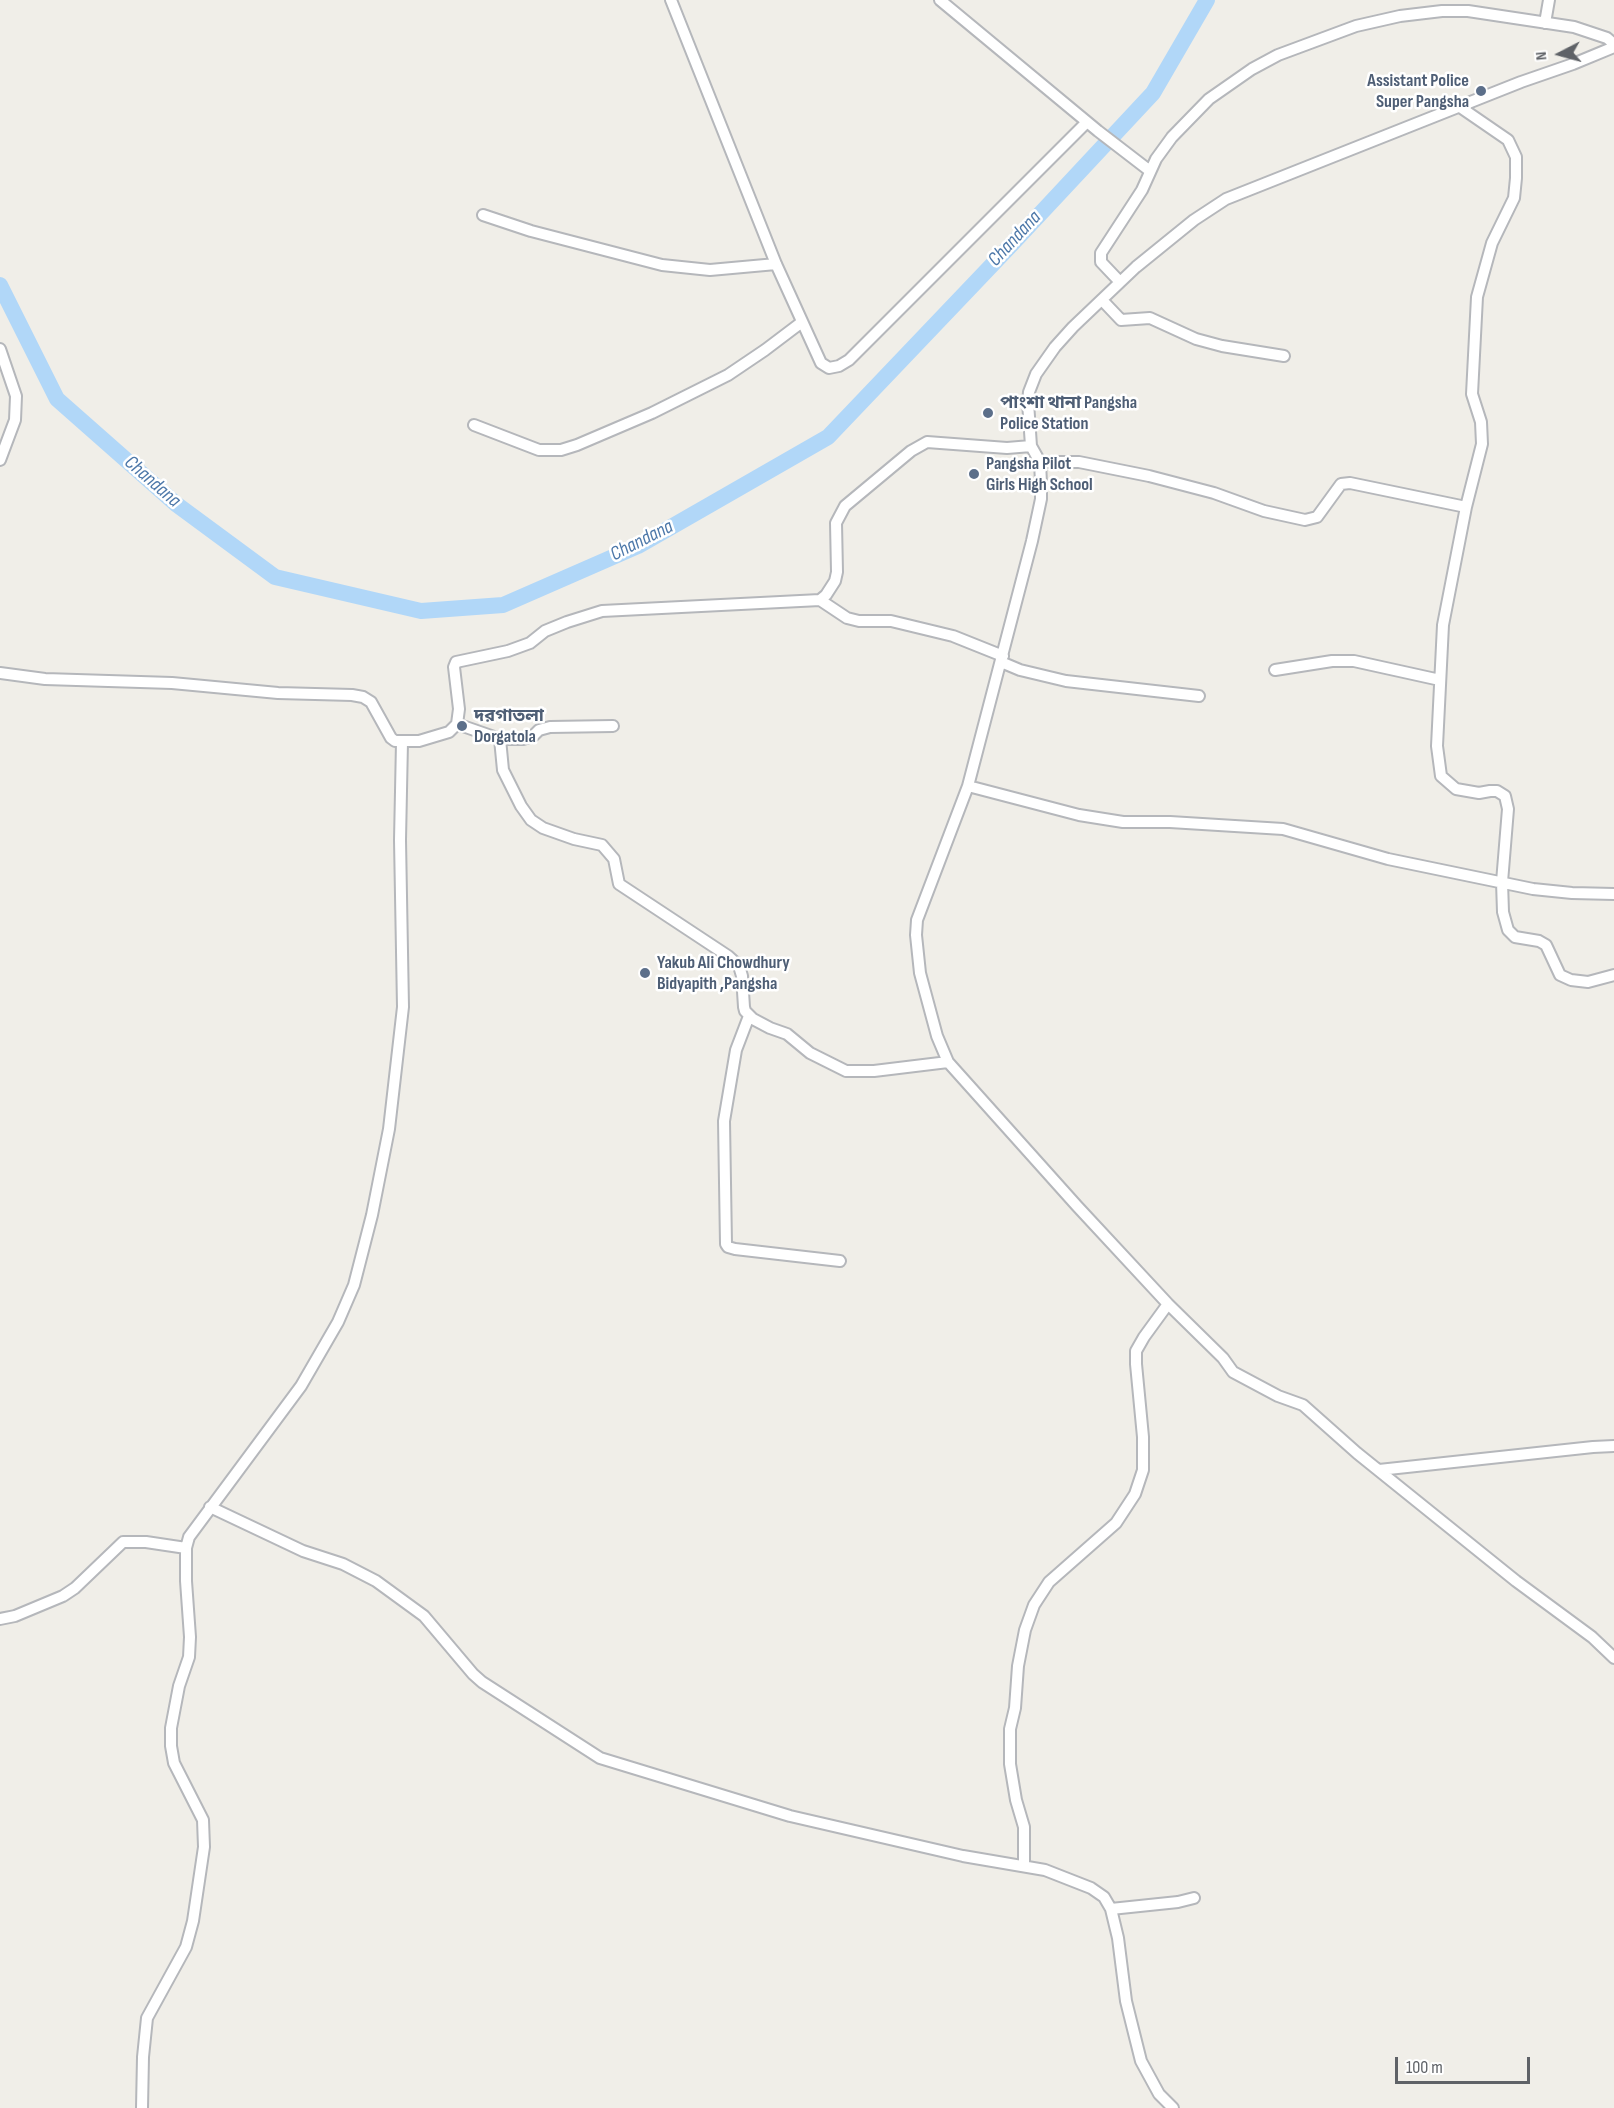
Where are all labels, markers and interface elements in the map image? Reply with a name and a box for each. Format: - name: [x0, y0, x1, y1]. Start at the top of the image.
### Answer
- north arrow: [1530, 24, 1590, 84]
- text: N: [1532, 51, 1551, 61]
- place label: Assistant Police Super Pangsha: [1367, 70, 1469, 112]
- marker: Assistant Police Super Pangsha: [1474, 84, 1488, 98]
- water label: Chandana: [983, 206, 1047, 272]
- place label: পাংশা থানা Pangsha Police Station: [1000, 392, 1137, 434]
- marker: পাংশা থানা Pangsha Police Station: [981, 406, 995, 420]
- water label: Chandana: [119, 451, 185, 513]
- place label: Pangsha Pilot Girls High School: [986, 453, 1093, 496]
- marker: Pangsha Pilot Girls High School: [967, 467, 981, 481]
- water label: Chandana: [607, 515, 677, 567]
- place label: দরগাতলা Dorgatola: [474, 705, 544, 748]
- marker: দরগাতলা Dorgatola: [455, 719, 469, 733]
- place label: Yakub Ali Chowdhury Bidyapith ,Pangsha: [657, 952, 790, 994]
- marker: Yakub Ali Chowdhury Bidyapith ,Pangsha: [638, 966, 652, 980]
- scale bar: [1398, 2045, 1533, 2083]
- text: 100 m: [1406, 2057, 1443, 2078]

